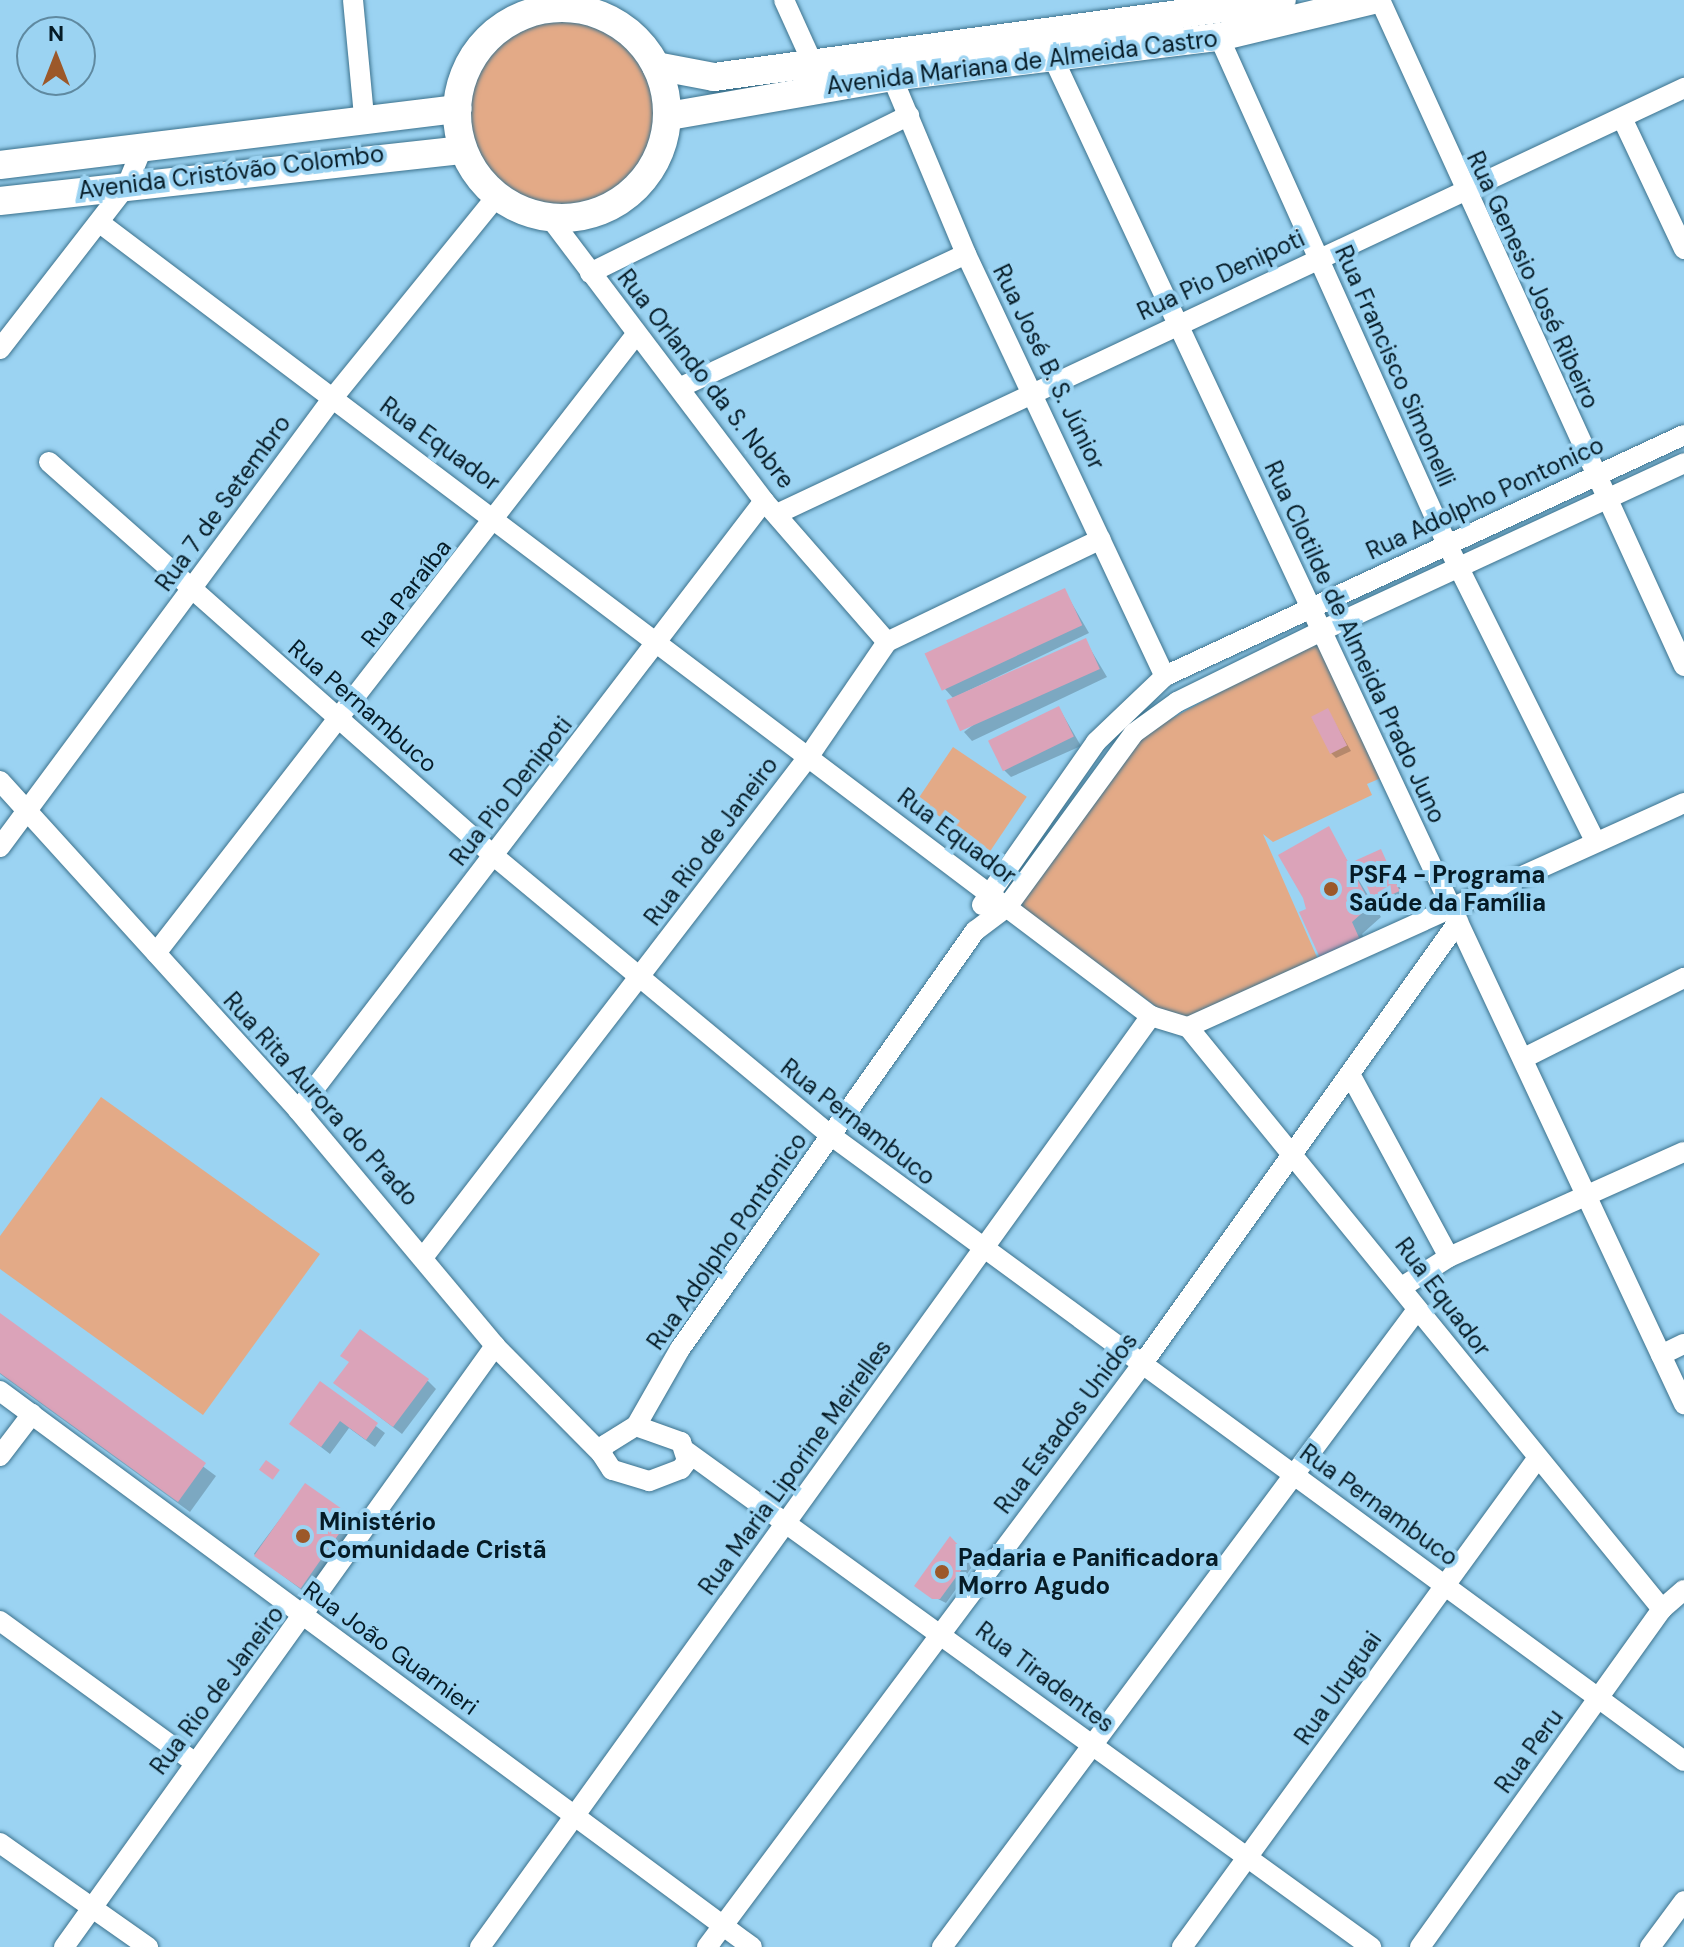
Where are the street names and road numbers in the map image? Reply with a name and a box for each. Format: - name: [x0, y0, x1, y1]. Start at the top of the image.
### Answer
- street label: Avenida Mariana de Almeida Castro: [825, 24, 1219, 100]
- street label: Avenida Cristóvão Colombo: [76, 139, 386, 205]
- street label: Rua Genesio José Ribeiro: [1461, 147, 1605, 413]
- street label: Rua Pio Denipoti: [1133, 224, 1309, 326]
- street label: Rua Francisco Simonelli: [1329, 241, 1461, 491]
- street label: Rua José B. S. Júnior: [987, 260, 1111, 474]
- street label: Rua Orlando da S. Nobre: [611, 264, 801, 494]
- street label: Rua Equador: [374, 391, 506, 497]
- street label: Rua 7 de Setembro: [149, 409, 297, 597]
- street label: Rua Adolpho Pontonico: [1362, 430, 1608, 566]
- street label: Rua Clotilde de Almeida Prado Juno: [1258, 456, 1452, 828]
- street label: Rua Paraíba: [355, 533, 457, 653]
- street label: Rua Pernambuco: [283, 633, 443, 779]
- street label: Rua Pio Denipoti: [444, 711, 578, 871]
- street label: Rua Rio de Janeiro: [638, 751, 784, 931]
- street label: Rua Equador: [892, 782, 1022, 890]
- street label: Rua Rita Aurora do Prado: [217, 986, 425, 1212]
- street label: Rua Pernambuco: [775, 1053, 941, 1191]
- street label: Rua Adolpho Pontonico: [641, 1127, 813, 1355]
- street label: Rua Equador: [1389, 1232, 1497, 1362]
- street label: Rua Estados Unidos: [989, 1327, 1143, 1519]
- street label: Rua Maria Liporine Meirelles: [693, 1334, 897, 1600]
- street label: Rua Pernambuco: [1294, 1438, 1464, 1572]
- street label: Rua João Guarnieri: [298, 1575, 484, 1721]
- street label: Rua Rio de Janeiro: [144, 1600, 290, 1780]
- street label: Rua Tiradentes: [970, 1616, 1120, 1738]
- street label: Rua Uruguai: [1288, 1626, 1388, 1750]
- street label: Rua Peru: [1489, 1703, 1569, 1799]

